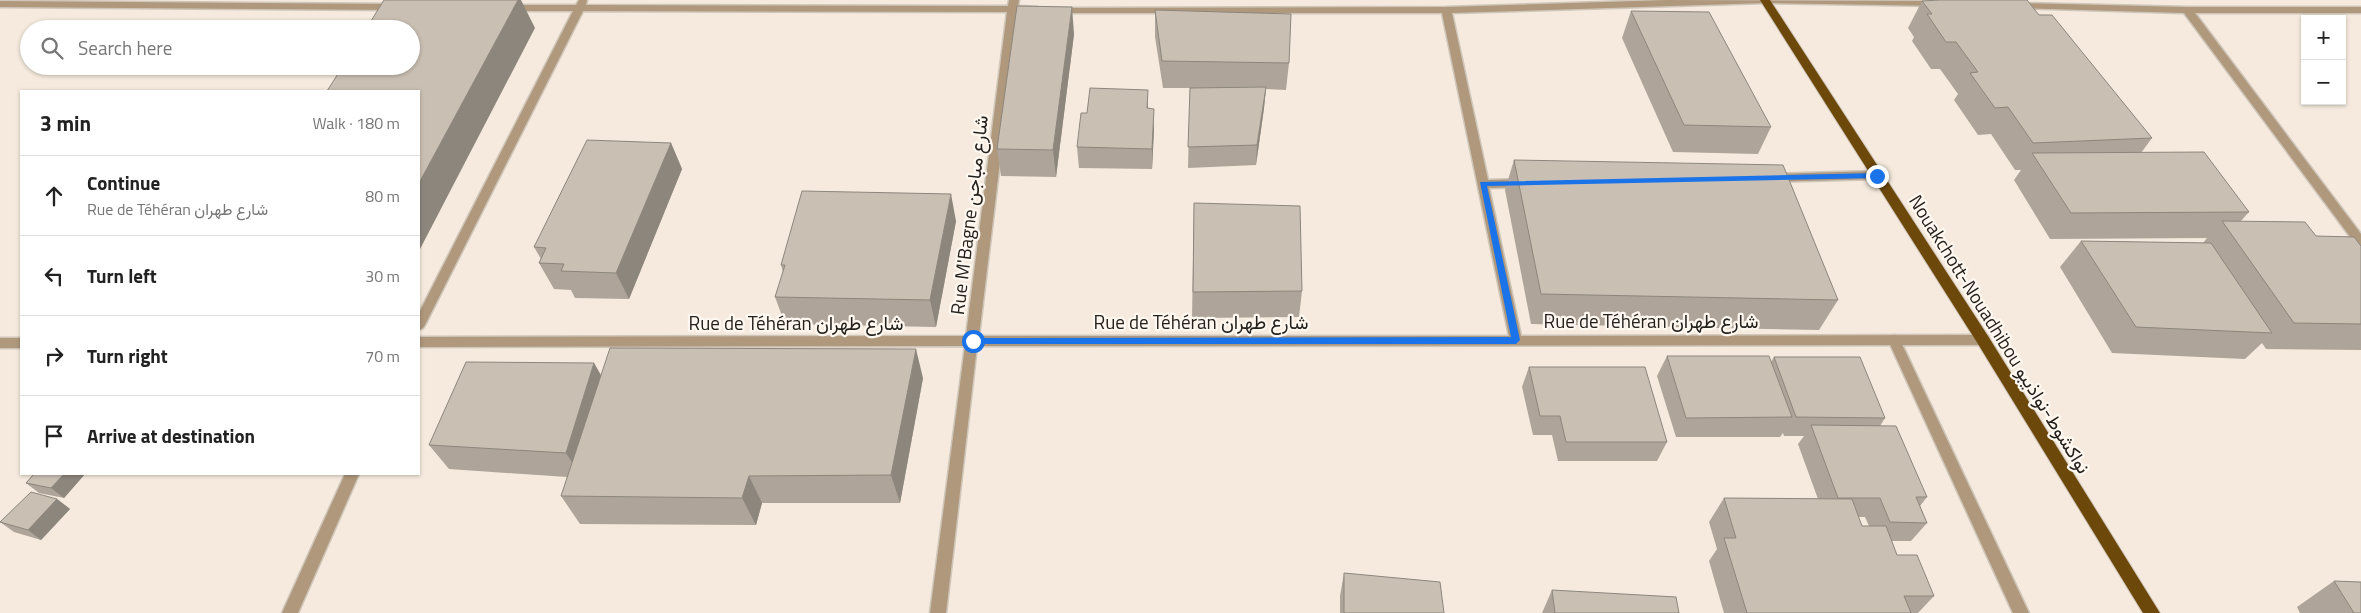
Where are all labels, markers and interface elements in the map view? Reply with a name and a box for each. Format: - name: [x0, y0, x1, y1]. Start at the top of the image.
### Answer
- map controls: [2301, 15, 2346, 105]
- button: +: [2301, 15, 2346, 60]
- search box: [20, 20, 420, 75]
- text: Search here: [78, 33, 172, 62]
- icon: search: [38, 34, 66, 62]
- button: −: [2301, 60, 2346, 105]
- text: 3 min: [40, 107, 91, 139]
- text: Walk · 180 m: [312, 111, 400, 135]
- street label: Rue M'Bagne شارع مباجن: [942, 113, 995, 316]
- route end: [1866, 165, 1889, 188]
- text: Continue: [87, 168, 160, 197]
- icon: ahead: [40, 182, 68, 210]
- text: 80 m: [365, 184, 400, 208]
- street label: Nouakchott-Nouadhibou نواكشوط-نواذيبو: [1902, 189, 2099, 479]
- text: Rue de Téhéran شارع طهران: [87, 197, 268, 221]
- text: Turn left: [87, 261, 157, 290]
- icon: left: [40, 262, 68, 290]
- text: 30 m: [365, 264, 400, 288]
- street label: Rue de Téhéran شارع طهران: [1543, 306, 1759, 335]
- street label: Rue de Téhéran شارع طهران: [1093, 307, 1309, 336]
- street label: Rue de Téhéran شارع طهران: [688, 308, 904, 337]
- route start: [962, 330, 985, 353]
- text: Turn right: [87, 341, 168, 370]
- icon: right: [40, 342, 68, 370]
- text: 70 m: [365, 344, 400, 368]
- text: Arrive at destination: [87, 421, 255, 450]
- icon: arrive: [40, 422, 68, 450]

